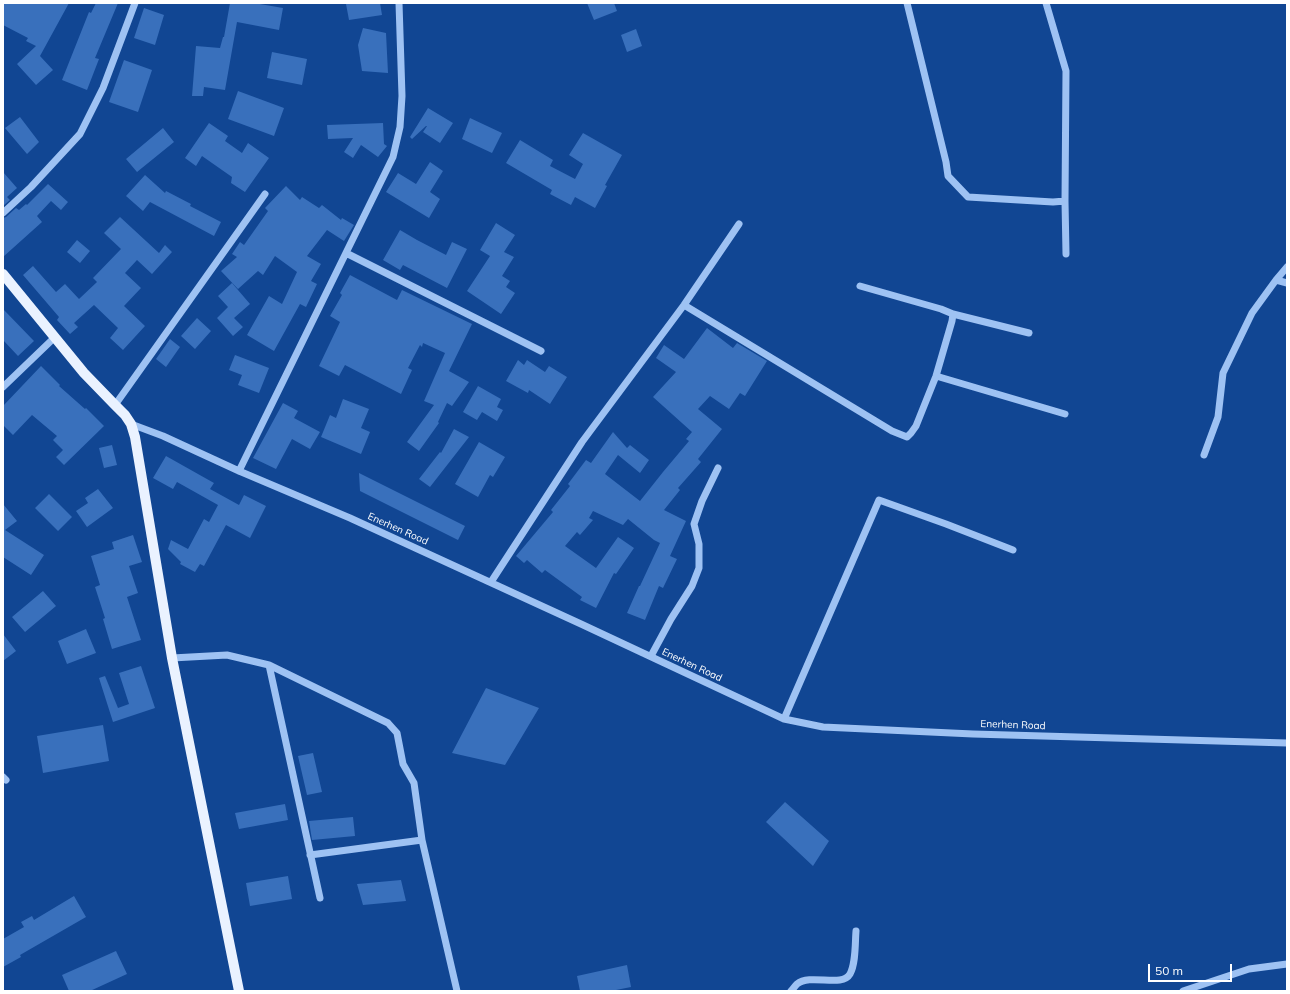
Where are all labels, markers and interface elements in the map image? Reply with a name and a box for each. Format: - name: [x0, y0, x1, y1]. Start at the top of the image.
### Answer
- street label: Enerhen Road: [366, 510, 430, 548]
- street label: Enerhen Road: [660, 646, 724, 684]
- street label: Enerhen Road: [980, 718, 1046, 732]
- scale bar: [1150, 956, 1234, 982]
- text: 50 m: [1155, 963, 1183, 978]

